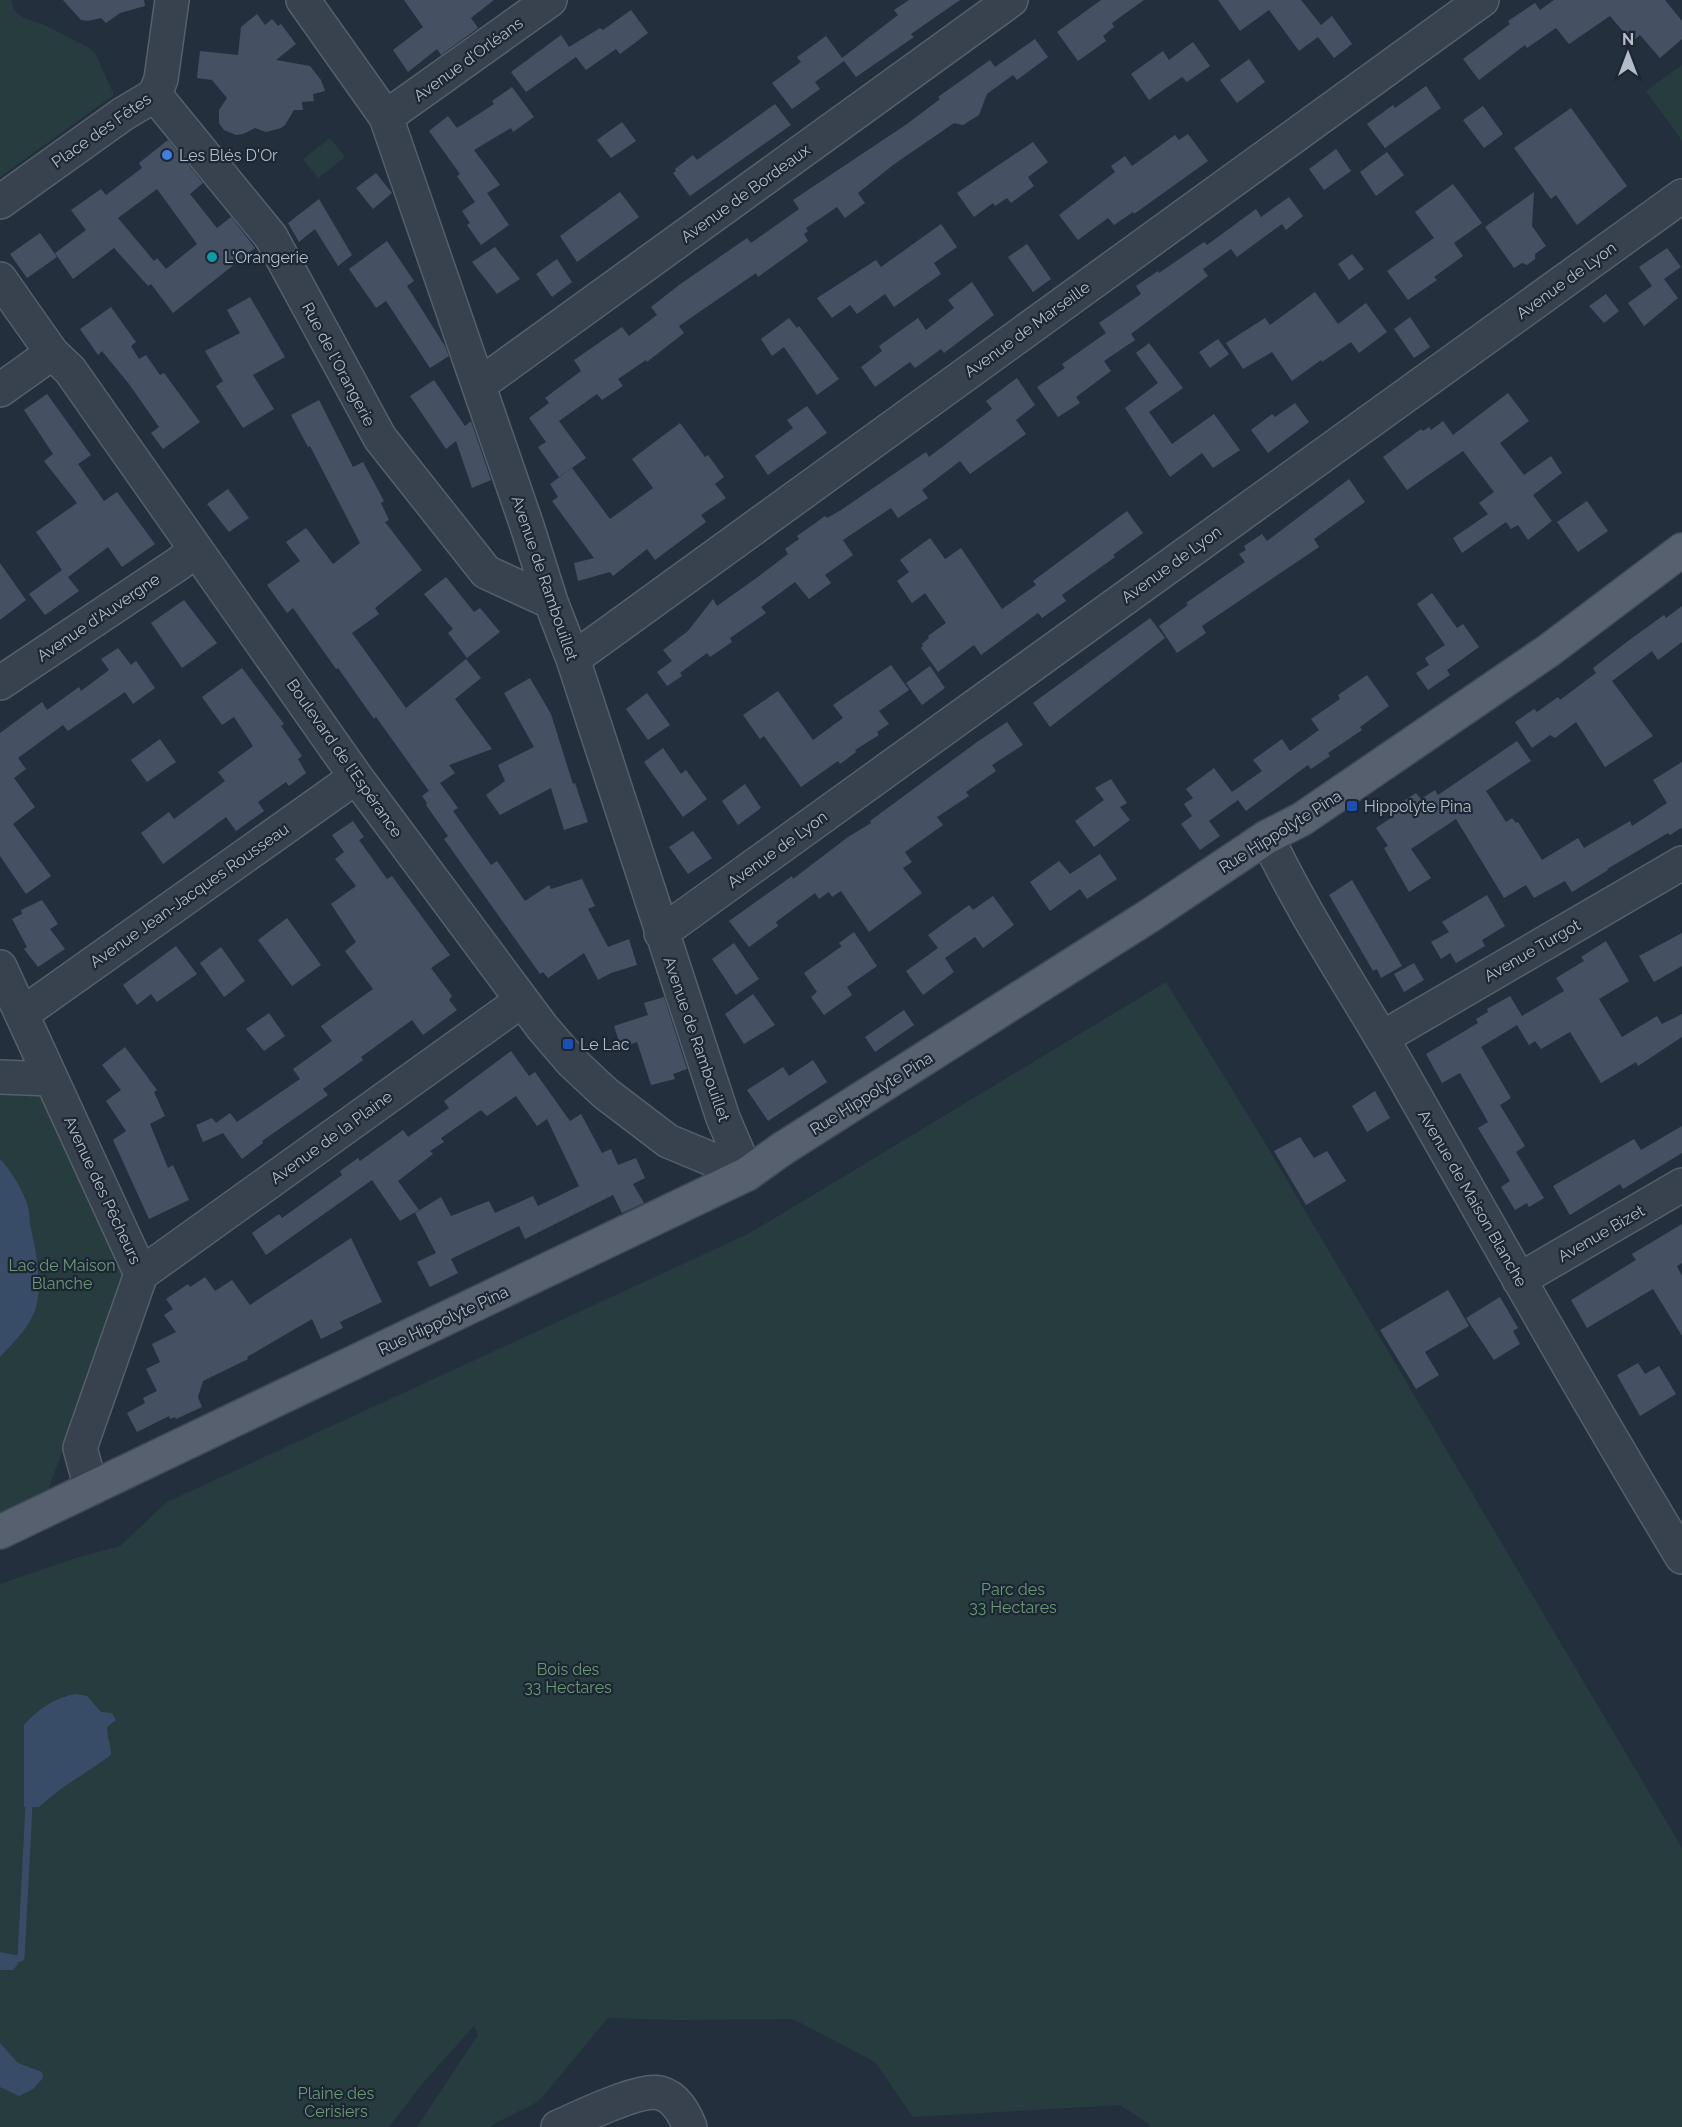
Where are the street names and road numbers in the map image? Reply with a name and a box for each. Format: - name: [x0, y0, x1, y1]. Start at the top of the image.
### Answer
- street label: Avenue d'Orléans: [410, 13, 527, 105]
- street label: Place des Fêtes: [48, 89, 155, 172]
- street label: Avenue de Bordeaux: [677, 140, 814, 247]
- street label: Avenue de Lyon: [1513, 238, 1620, 323]
- street label: Avenue de Marseille: [961, 277, 1094, 381]
- street label: Rue de l'Orangerie: [298, 299, 379, 429]
- street label: Avenue de Rambouillet: [507, 493, 582, 664]
- street label: Avenue de Lyon: [1118, 522, 1225, 607]
- street label: Avenue d'Auvergne: [33, 569, 163, 666]
- street label: Boulevard de l'Espérance: [283, 676, 407, 841]
- street label: Rue Hippolyte Pina: [1216, 786, 1345, 877]
- street label: Avenue de Lyon: [724, 807, 831, 892]
- street label: Avenue Jean-Jacques Rousseau: [86, 819, 292, 972]
- street label: Avenue Turgot: [1481, 915, 1584, 986]
- street label: Avenue de Rambouillet: [659, 954, 734, 1125]
- street label: Rue Hippolyte Pina: [807, 1048, 936, 1139]
- street label: Avenue de la Plaine: [267, 1087, 396, 1188]
- street label: Avenue de Maison Blanche: [1414, 1106, 1531, 1290]
- street label: Avenue des Pêcheurs: [60, 1113, 145, 1267]
- street label: Avenue Bizet: [1555, 1201, 1648, 1266]
- street label: Rue Hippolyte Pina: [375, 1282, 511, 1359]

